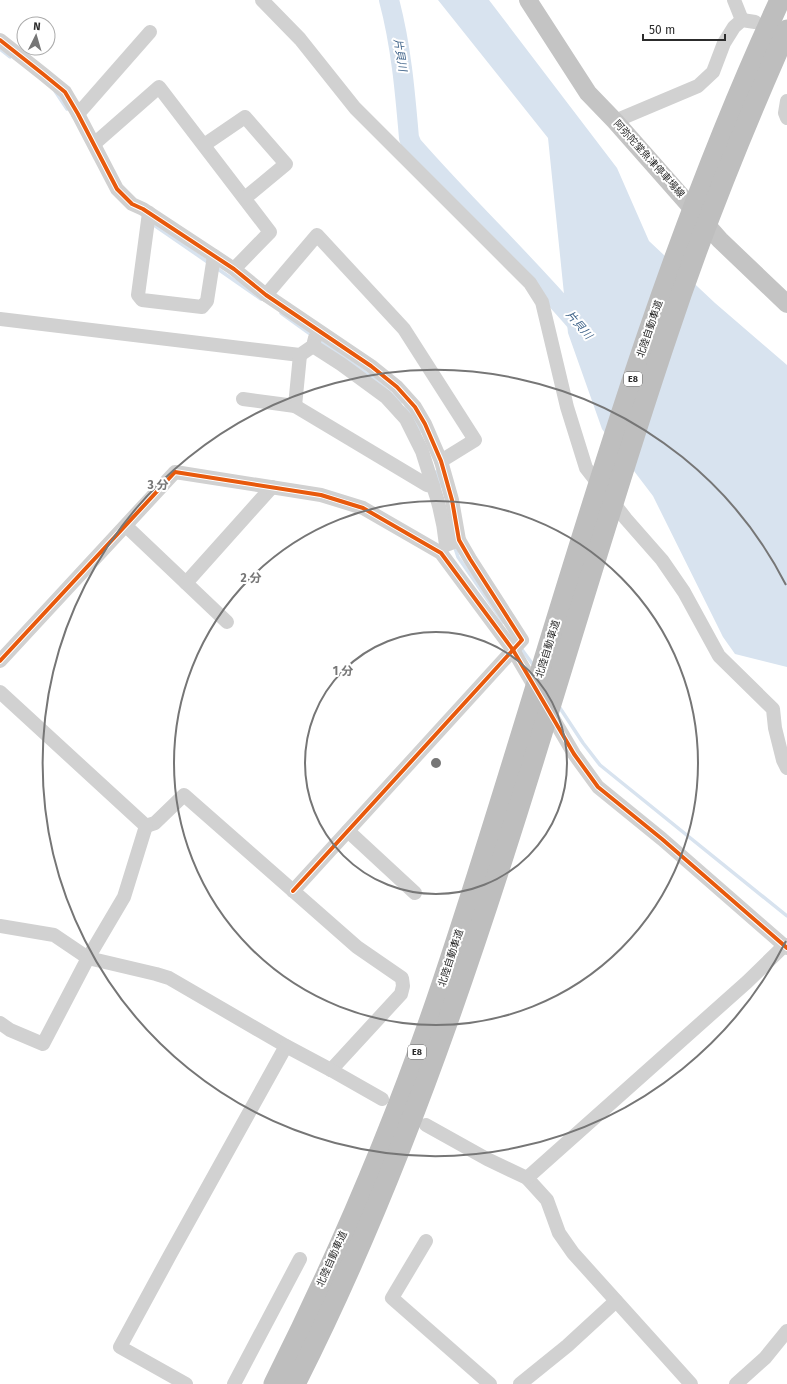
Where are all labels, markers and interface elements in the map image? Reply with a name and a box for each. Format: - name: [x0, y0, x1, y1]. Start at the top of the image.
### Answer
- north arrow: [16, 16, 56, 56]
- scale bar: [643, 16, 725, 42]
- text: N: [33, 20, 41, 33]
- text: 50 m: [649, 23, 675, 37]
- water label: 片貝川: [391, 38, 409, 73]
- street label: 阿弥陀堂魚津停車場線: [611, 118, 687, 200]
- street label: 北陸自動車道: [635, 299, 665, 359]
- water label: 片貝川: [563, 308, 595, 342]
- road number: E8: [624, 372, 642, 386]
- text: 3 分: [146, 478, 169, 492]
- text: 2 分: [240, 571, 262, 585]
- street label: 北陸自動車道: [533, 619, 563, 679]
- text: 1 分: [333, 664, 353, 678]
- centre of rings: [429, 756, 443, 770]
- street label: 北陸自動車道: [436, 928, 466, 988]
- road number: E8: [408, 1045, 426, 1059]
- street label: 北陸自動車道: [314, 1229, 350, 1289]

